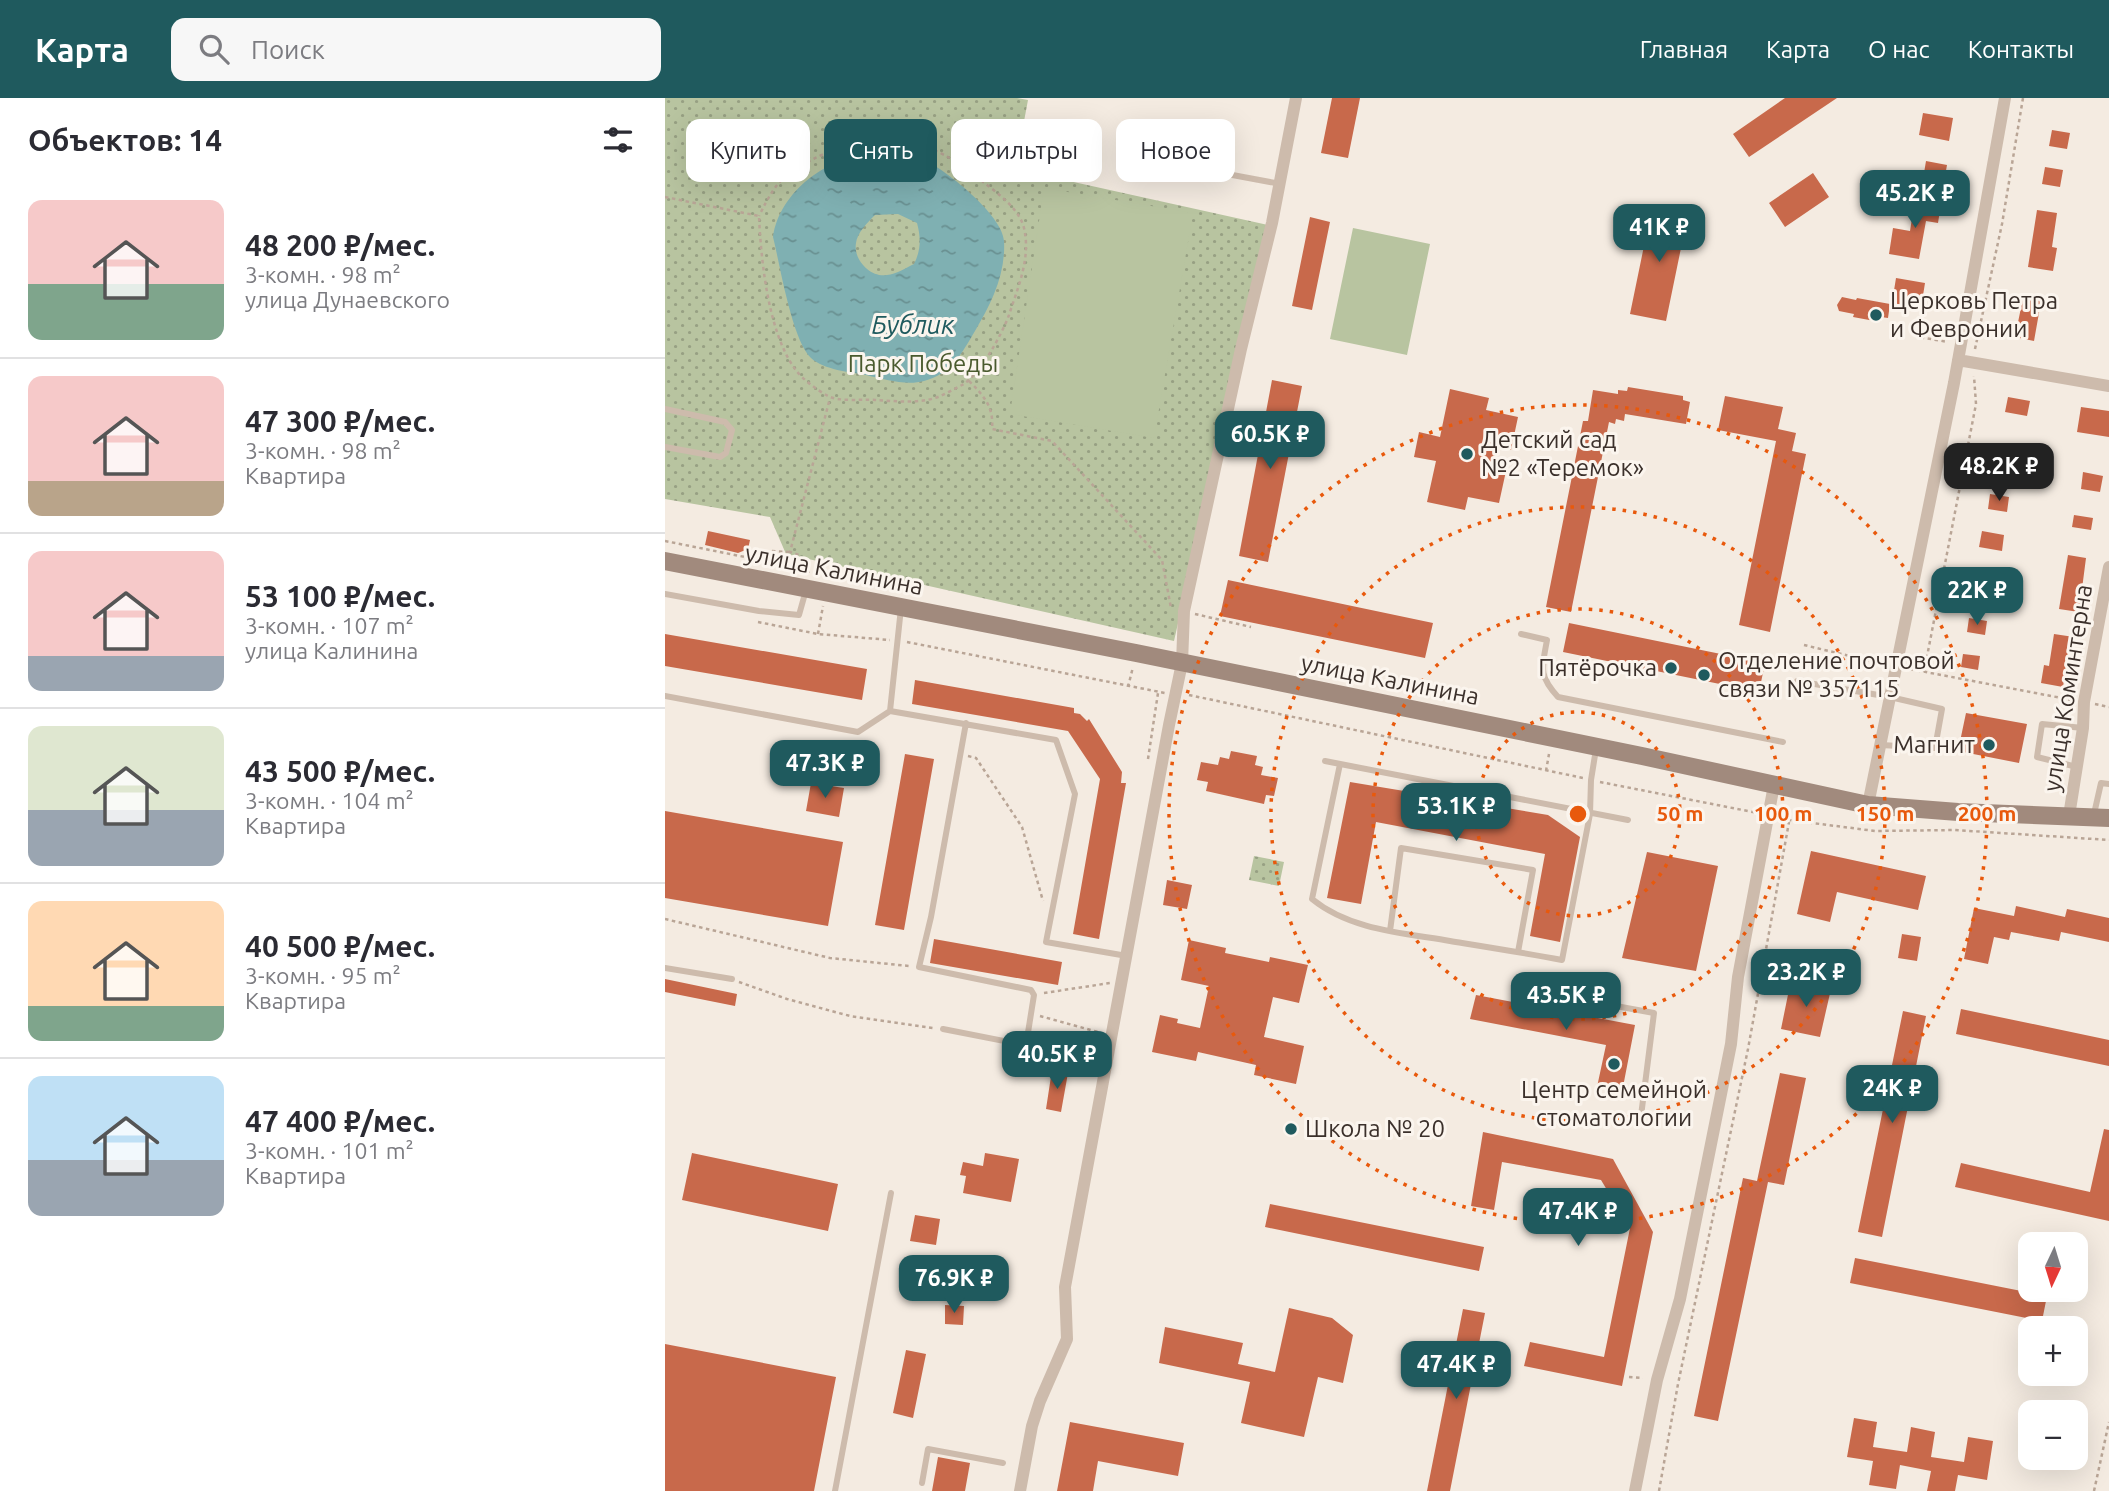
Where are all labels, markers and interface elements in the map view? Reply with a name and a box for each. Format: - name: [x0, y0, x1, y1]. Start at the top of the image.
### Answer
- search box: [171, 18, 661, 81]
- icon: search: [195, 30, 233, 68]
- text: Карта: [35, 31, 129, 68]
- text: Поиск: [251, 35, 325, 64]
- text: Главная: [1640, 36, 1728, 63]
- text: Карта: [1766, 36, 1830, 63]
- text: О нас: [1868, 36, 1930, 63]
- text: Контакты: [1968, 36, 2074, 63]
- chip: Купить: [686, 119, 810, 182]
- chip: Снять: [824, 119, 937, 182]
- chip: Фильтры: [951, 119, 1102, 182]
- chip: Новое: [1116, 119, 1235, 182]
- icon: filters: [599, 121, 637, 159]
- text: Объектов: 14: [28, 123, 222, 157]
- pin: 45.2K ₽: [1850, 170, 1980, 230]
- text: 45.2K ₽: [1876, 180, 1954, 205]
- pin: 41K ₽: [1610, 204, 1708, 264]
- text: 41K ₽: [1629, 214, 1689, 239]
- icon: home: [84, 228, 168, 312]
- text: 48 200 ₽/мес.: [245, 228, 435, 262]
- text: 3-комн. · 98 m²: [245, 262, 401, 287]
- text: улица Дунаевского: [245, 287, 450, 312]
- place label: Церковь Петра и Февронии: [1890, 287, 2058, 342]
- marker: Церковь Петра и Февронии: [1868, 307, 1884, 323]
- water label: Бублик: [871, 310, 955, 339]
- park label: Парк Победы: [848, 350, 998, 377]
- icon: home: [84, 404, 168, 488]
- text: 47 300 ₽/мес.: [245, 404, 435, 438]
- pin: 60.5K ₽: [1205, 412, 1335, 471]
- text: 60.5K ₽: [1231, 421, 1309, 446]
- place label: Детский сад №2 «Теремок»: [1481, 426, 1644, 481]
- text: 3-комн. · 98 m²: [245, 438, 401, 463]
- pin: 48.2K ₽: [1934, 444, 2064, 503]
- marker: Детский сад №2 «Теремок»: [1459, 446, 1475, 462]
- text: 48.2K ₽: [1960, 453, 2038, 478]
- text: Квартира: [245, 463, 346, 488]
- street label: улица Калинина: [743, 539, 925, 600]
- pin: 22K ₽: [1928, 568, 2026, 627]
- text: 22K ₽: [1947, 577, 2007, 602]
- icon: home: [84, 579, 168, 663]
- text: 53 100 ₽/мес.: [245, 579, 435, 613]
- street label: улица Коминтерна: [2038, 582, 2097, 794]
- text: 3-комн. · 107 m²: [245, 613, 414, 638]
- text: улица Калинина: [245, 638, 418, 663]
- place label: Отделение почтовой связи № 357115: [1718, 647, 1955, 702]
- street label: улица Калинина: [1299, 649, 1481, 710]
- place label: Пятёрочка: [1538, 654, 1657, 681]
- marker: Пятёрочка: [1663, 660, 1679, 676]
- marker: Отделение почтовой связи № 357115: [1696, 667, 1712, 683]
- place label: Магнит: [1893, 731, 1975, 758]
- marker: Магнит: [1981, 737, 1997, 753]
- pin: 47.3K ₽: [760, 740, 890, 800]
- text: 47.3K ₽: [786, 750, 864, 775]
- icon: home: [84, 754, 168, 838]
- text: 43 500 ₽/мес.: [245, 754, 435, 788]
- pin: 53.1K ₽: [1391, 784, 1521, 843]
- text: 3-комн. · 104 m²: [245, 788, 414, 813]
- text: 53.1K ₽: [1417, 793, 1495, 818]
- text: 50 m: [1657, 801, 1703, 825]
- text: 100 m: [1754, 801, 1812, 825]
- text: 150 m: [1856, 801, 1914, 825]
- text: 200 m: [1958, 801, 2016, 825]
- centre of rings: [1566, 802, 1590, 826]
- text: Квартира: [245, 813, 346, 838]
- icon: home: [84, 929, 168, 1013]
- text: 40 500 ₽/мес.: [245, 929, 435, 963]
- pin: 23.2K ₽: [1741, 950, 1871, 1009]
- text: 23.2K ₽: [1767, 959, 1845, 984]
- text: 3-комн. · 95 m²: [245, 963, 401, 988]
- pin: 43.5K ₽: [1501, 972, 1631, 1032]
- text: 43.5K ₽: [1527, 982, 1605, 1007]
- text: Квартира: [245, 988, 346, 1013]
- pin: 40.5K ₽: [992, 1032, 1122, 1091]
- text: 40.5K ₽: [1018, 1041, 1096, 1066]
- marker: Центр cемейной cтоматологии: [1606, 1056, 1622, 1072]
- pin: 24K ₽: [1843, 1066, 1941, 1125]
- text: 24K ₽: [1862, 1075, 1922, 1100]
- place label: Центр cемейной cтоматологии: [1521, 1076, 1707, 1131]
- icon: home: [84, 1104, 168, 1188]
- text: 47 400 ₽/мес.: [245, 1104, 435, 1138]
- place label: Школа № 20: [1305, 1115, 1445, 1142]
- marker: Школа № 20: [1283, 1121, 1299, 1137]
- text: 3-комн. · 101 m²: [245, 1138, 414, 1163]
- text: Квартира: [245, 1163, 346, 1188]
- pin: 47.4K ₽: [1513, 1188, 1643, 1248]
- text: 47.4K ₽: [1539, 1198, 1617, 1223]
- north arrow: [2018, 1232, 2088, 1302]
- map controls: [2018, 1232, 2088, 1470]
- pin: 76.9K ₽: [889, 1256, 1019, 1315]
- text: 76.9K ₽: [915, 1265, 993, 1290]
- button: +: [2018, 1316, 2088, 1386]
- pin: 47.4K ₽: [1391, 1342, 1521, 1401]
- text: 47.4K ₽: [1417, 1351, 1495, 1376]
- button: −: [2018, 1400, 2088, 1470]

